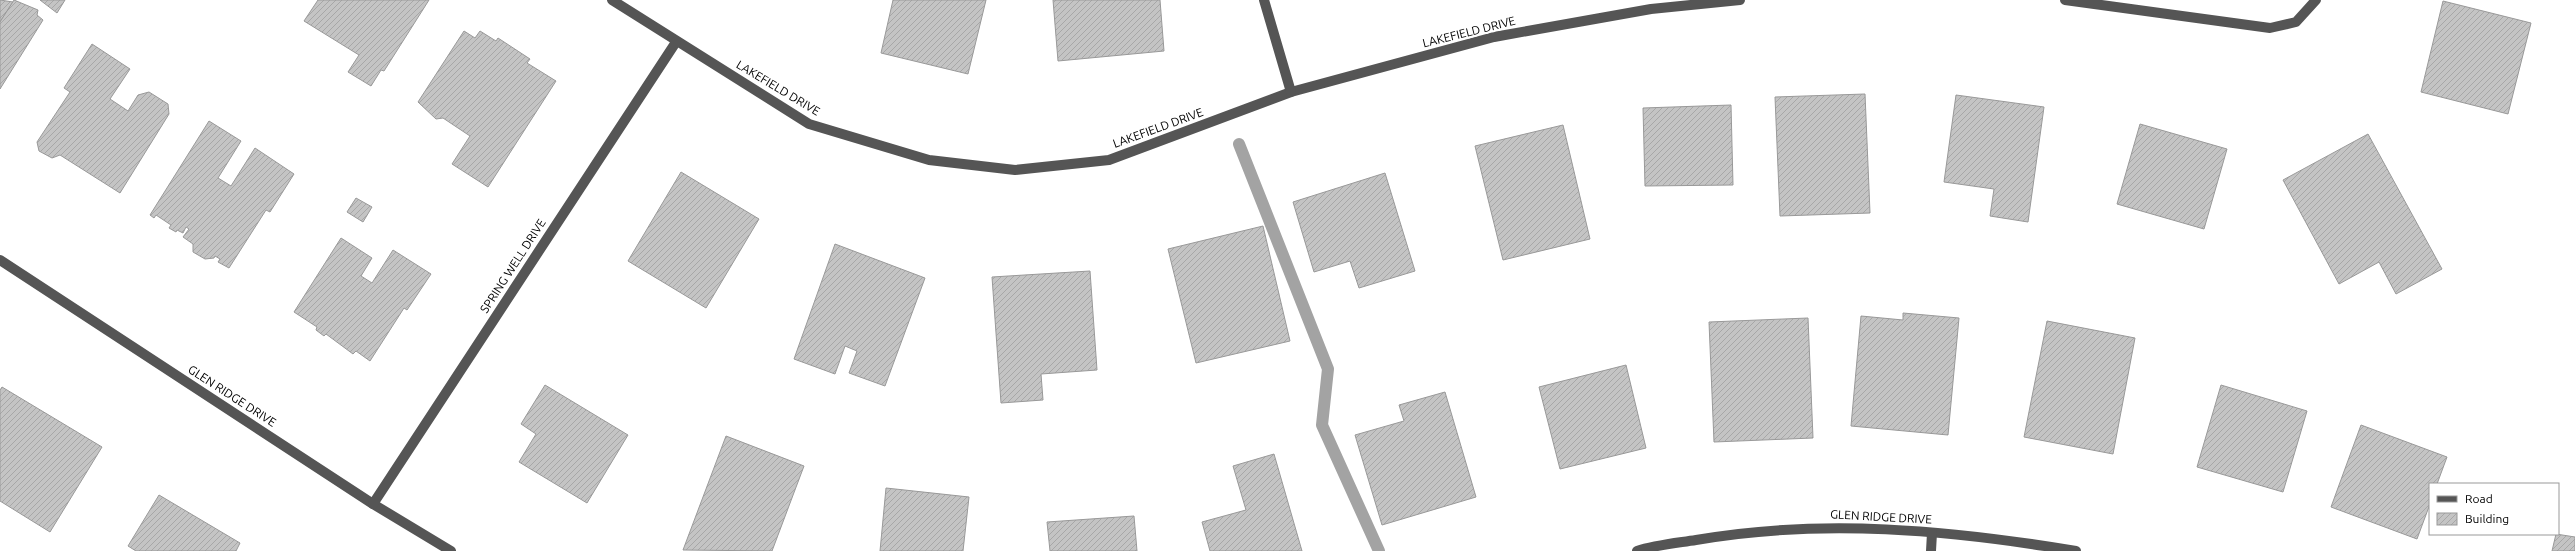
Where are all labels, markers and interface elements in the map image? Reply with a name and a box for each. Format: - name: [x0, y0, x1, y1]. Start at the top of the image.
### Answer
- street label: LAKEFIELD DRIVE: [1421, 14, 1517, 49]
- street label: LAKEFIELD DRIVE: [734, 58, 823, 118]
- street label: LAKEFIELD DRIVE: [1111, 105, 1205, 150]
- street label: SPRING WELL DRIVE: [477, 216, 548, 315]
- street label: GLEN RIDGE DRIVE: [186, 362, 279, 429]
- legend: [2429, 483, 2559, 535]
- text: Road: [2465, 492, 2493, 505]
- street label: GLEN RIDGE DRIVE: [1830, 507, 1933, 526]
- text: Building: [2465, 512, 2509, 525]

